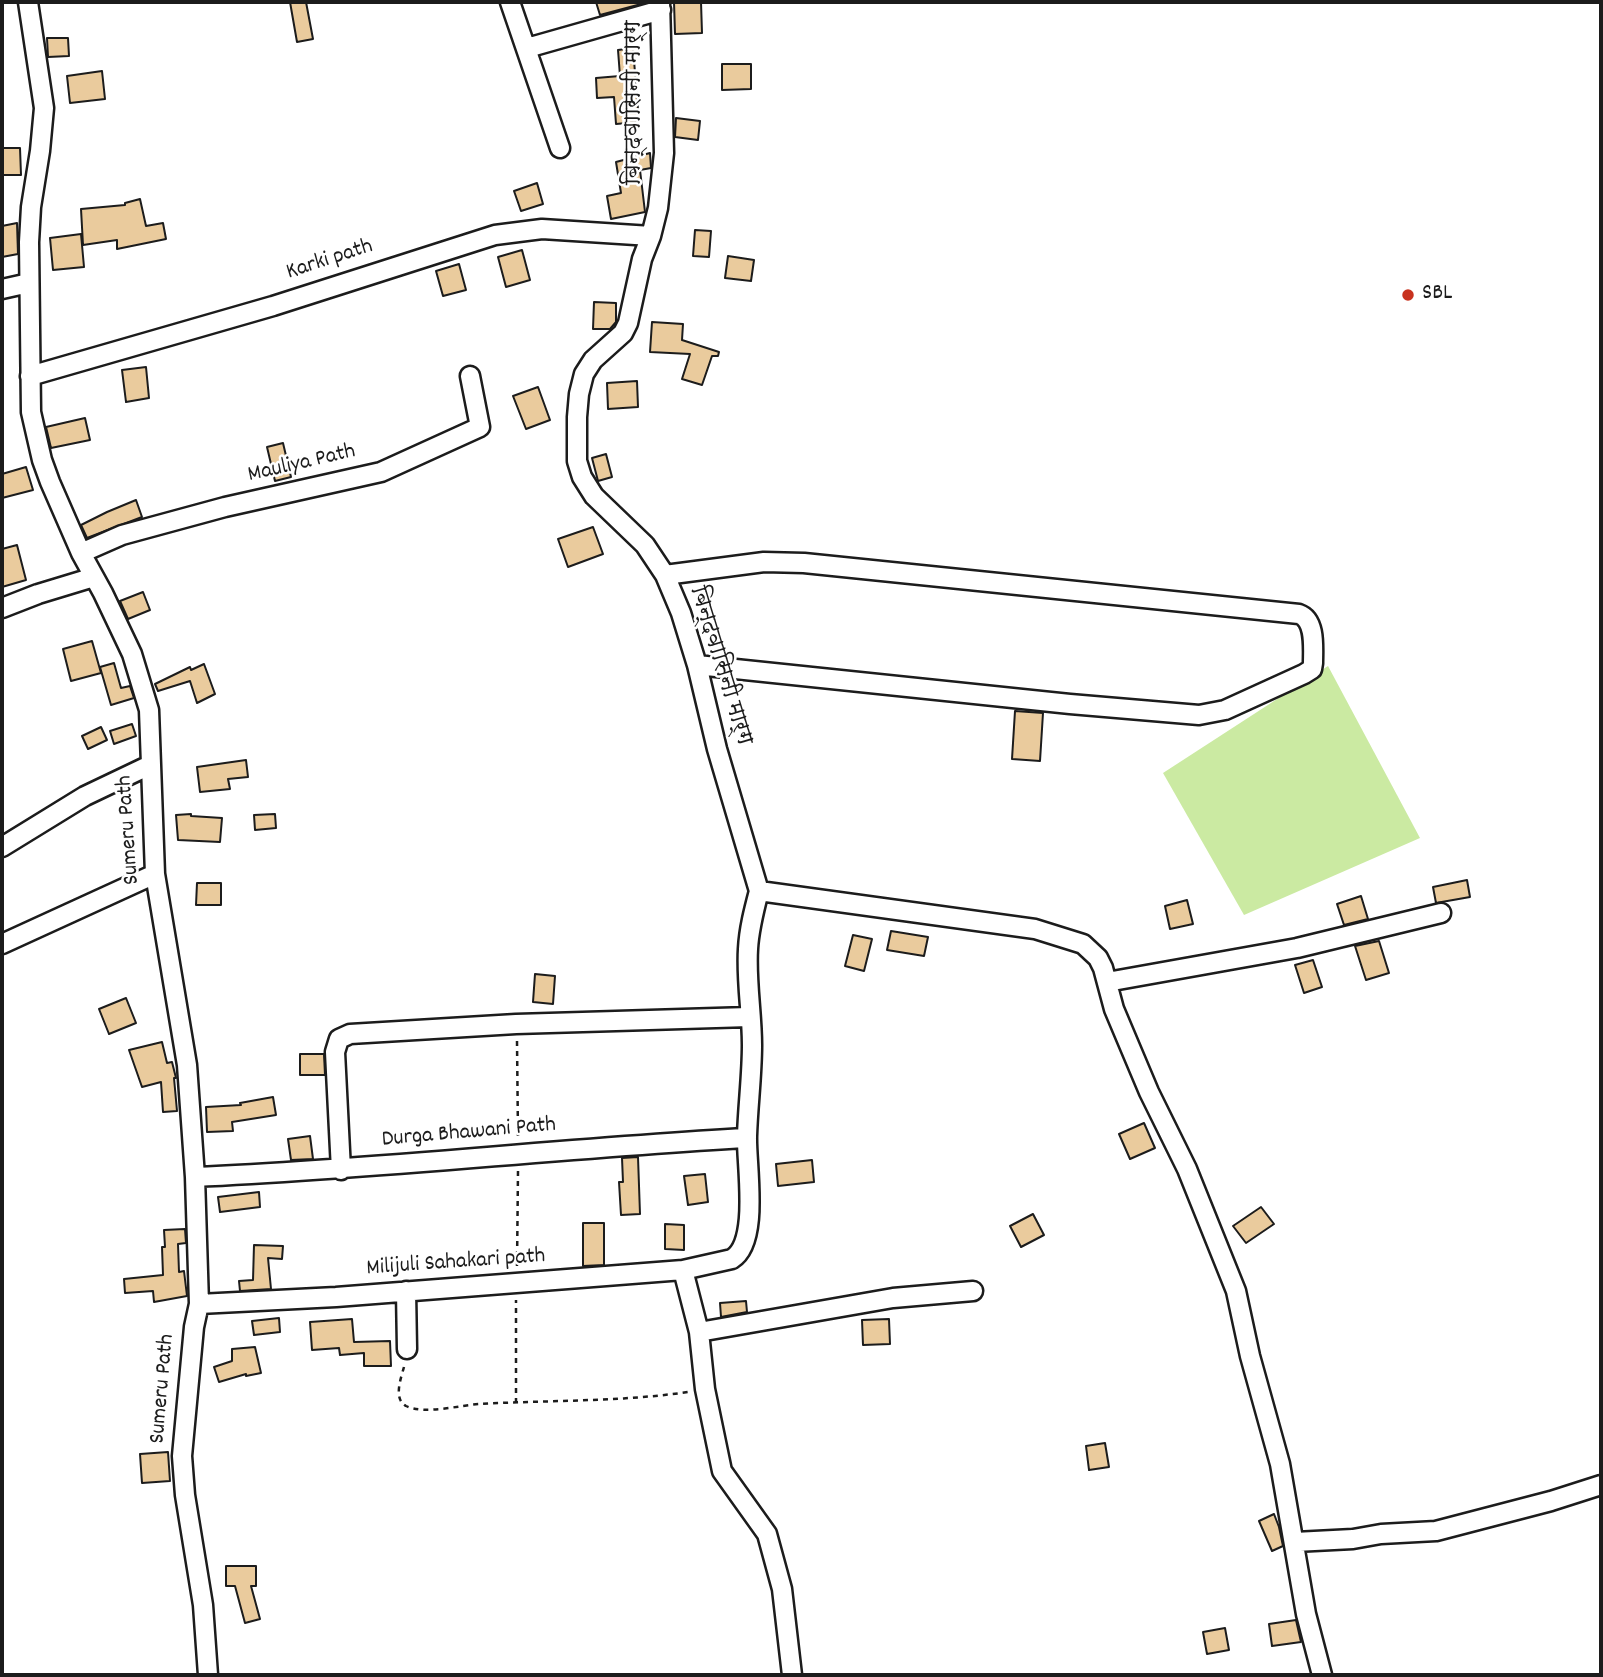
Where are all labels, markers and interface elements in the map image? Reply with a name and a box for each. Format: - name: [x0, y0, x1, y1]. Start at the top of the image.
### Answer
- street label: बिन्दवासिनी मार्ग: [622, 21, 650, 185]
- street label: Karki path: [283, 234, 377, 288]
- place label: SBL: [1422, 281, 1452, 309]
- marker: SBL: [1400, 287, 1416, 303]
- street label: Mauliya Path: [246, 439, 358, 491]
- street label: बिन्दवासिनी मार्ग: [682, 583, 756, 749]
- street label: Sumeru Path: [112, 774, 148, 886]
- street label: Durga Bhawani Path: [381, 1113, 557, 1155]
- street label: Milijuli Sahakari path: [366, 1244, 546, 1284]
- street label: Sumeru Path: [145, 1333, 183, 1445]

